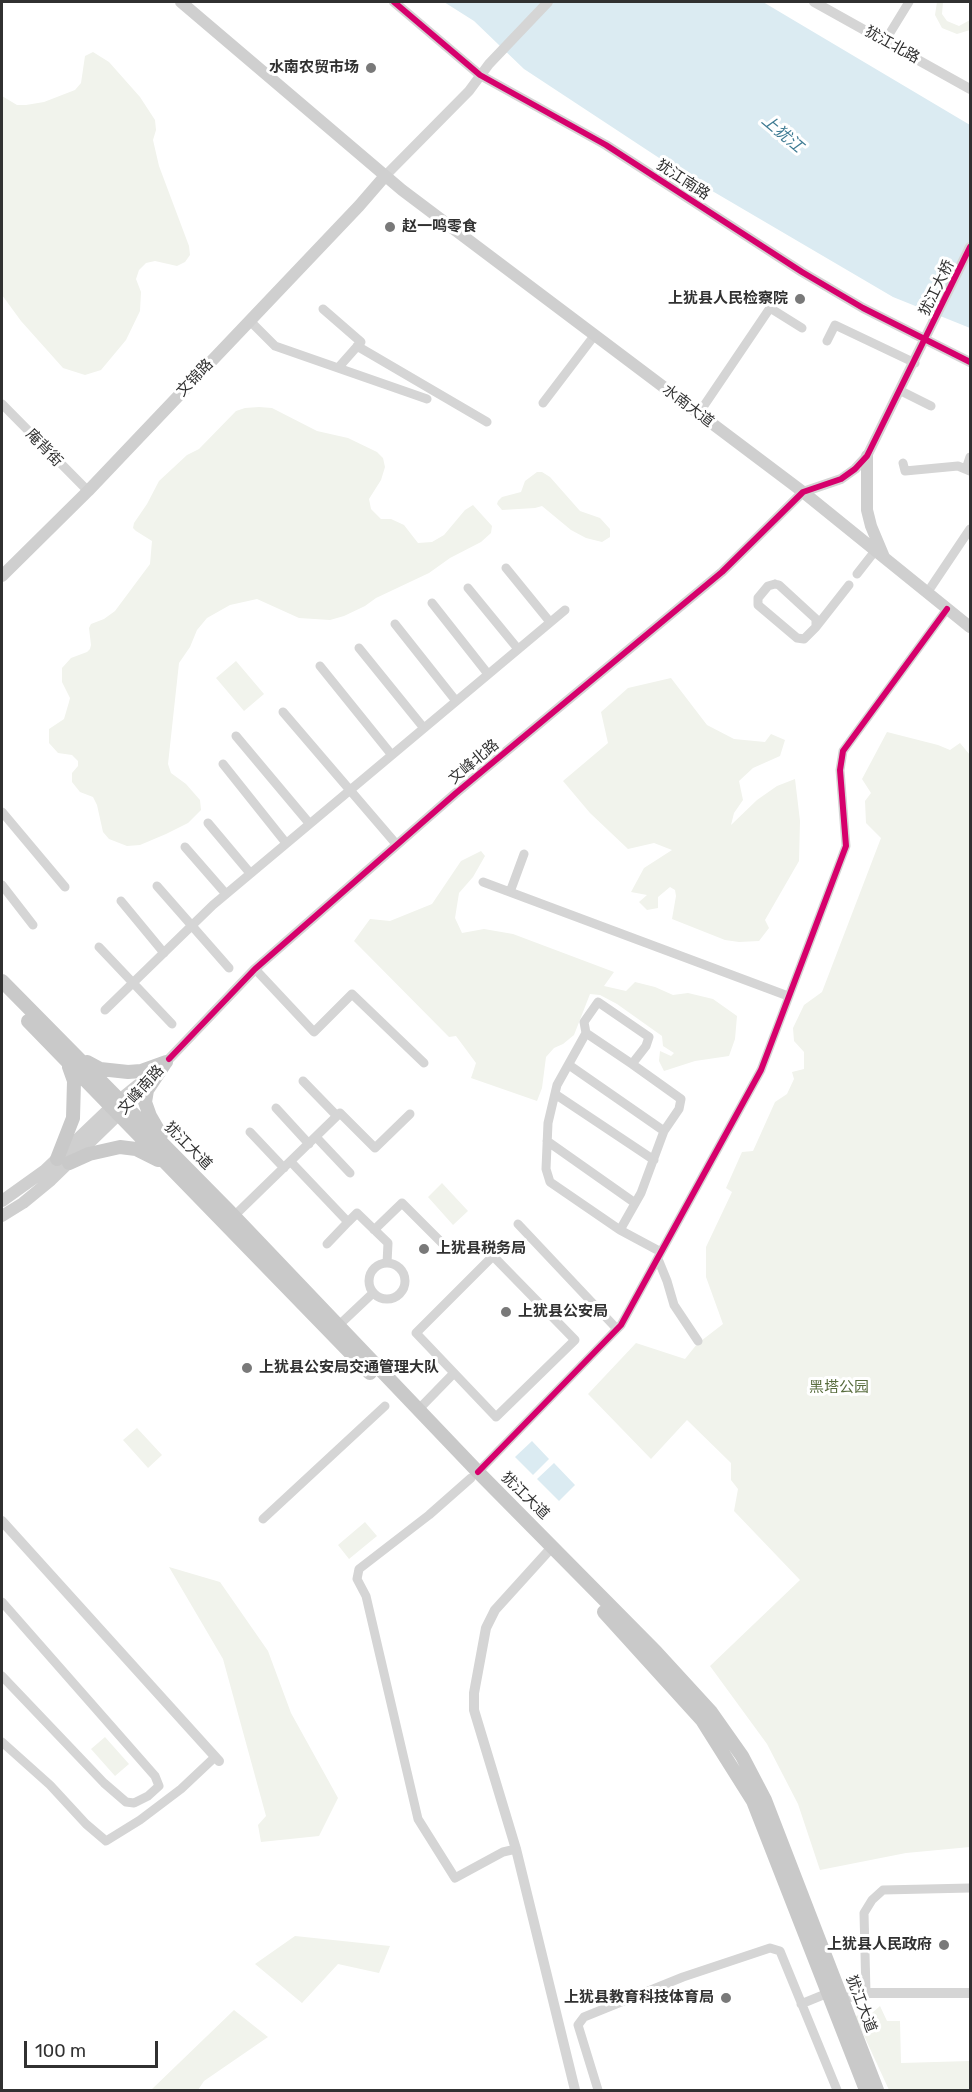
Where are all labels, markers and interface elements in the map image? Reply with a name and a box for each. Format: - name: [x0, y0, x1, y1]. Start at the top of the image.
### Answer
- street label: 犹江北路: [861, 23, 923, 67]
- place label: 水南农贸市场: [269, 59, 359, 77]
- marker: 水南农贸市场: [364, 61, 378, 75]
- water label: 上犹江: [757, 111, 807, 157]
- street label: 犹江南路: [653, 156, 713, 204]
- place label: 赵一鸣零食: [402, 218, 477, 236]
- marker: 赵一鸣零食: [383, 220, 397, 234]
- street label: 犹江大桥: [916, 257, 958, 319]
- place label: 上犹县人民检察院: [668, 290, 788, 308]
- marker: 上犹县人民检察院: [793, 292, 807, 306]
- street label: 文锦路: [173, 356, 217, 400]
- street label: 水南大道: [659, 381, 717, 431]
- street label: 庵背街: [22, 426, 66, 470]
- street label: 文峰北路: [445, 736, 503, 788]
- street label: 文峰南路: [114, 1062, 168, 1118]
- street label: 犹江大道: [160, 1118, 216, 1174]
- place label: 上犹县税务局: [436, 1240, 526, 1258]
- marker: 上犹县税务局: [417, 1242, 431, 1256]
- place label: 上犹县公安局: [518, 1303, 608, 1321]
- marker: 上犹县公安局: [499, 1305, 513, 1319]
- place label: 上犹县公安局交通管理大队: [259, 1359, 439, 1377]
- marker: 上犹县公安局交通管理大队: [240, 1361, 254, 1375]
- park label: 黑塔公园: [809, 1379, 869, 1397]
- street label: 犹江大道: [497, 1469, 553, 1523]
- place label: 上犹县人民政府: [827, 1936, 932, 1954]
- marker: 上犹县人民政府: [937, 1938, 951, 1952]
- street label: 犹江大道: [842, 1973, 880, 2035]
- place label: 上犹县教育科技体育局: [564, 1989, 714, 2007]
- marker: 上犹县教育科技体育局: [719, 1991, 733, 2005]
- scale bar: [27, 2029, 160, 2067]
- text: 100 m: [35, 2040, 86, 2062]

